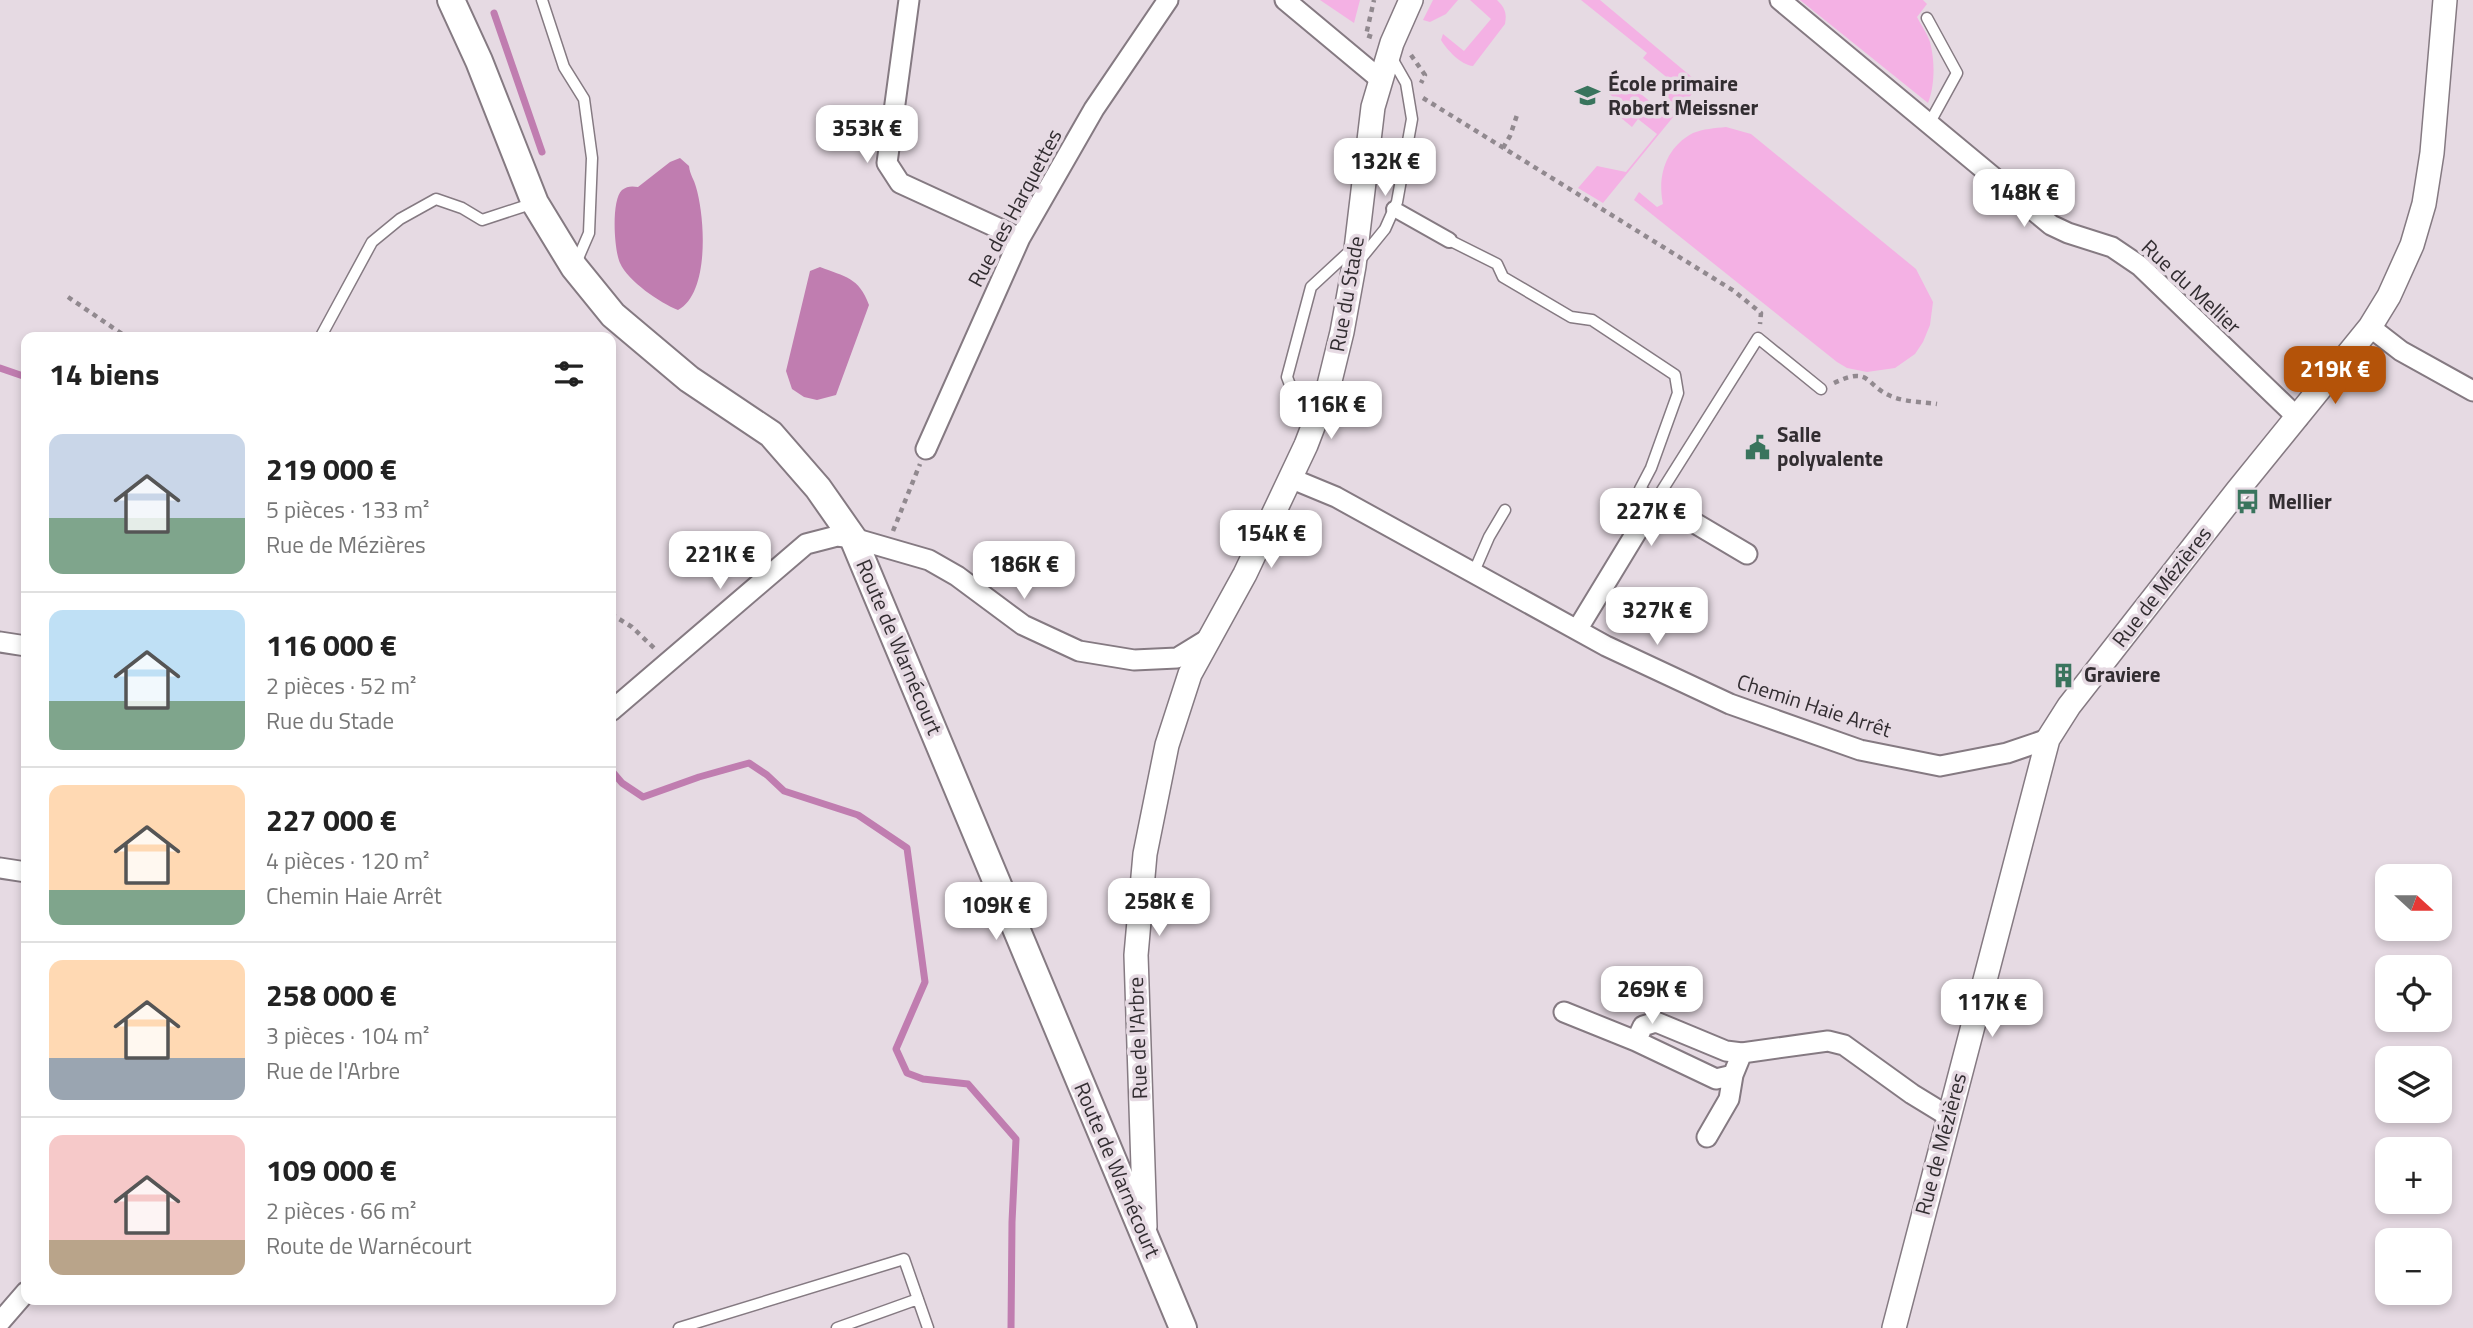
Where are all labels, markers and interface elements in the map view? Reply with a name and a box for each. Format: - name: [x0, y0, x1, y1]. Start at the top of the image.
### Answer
- place label: École primaire Robert Meissner: [1608, 67, 1758, 123]
- school or university icon: École primaire Robert Meissner: [1574, 82, 1602, 110]
- pin: 353K €: [810, 106, 924, 165]
- text: 353K €: [832, 110, 902, 145]
- street label: Rue des Harquettes: [959, 123, 1069, 292]
- pin: 132K €: [1328, 138, 1442, 198]
- text: 132K €: [1350, 143, 1420, 178]
- pin: 148K €: [1967, 170, 2081, 229]
- text: 148K €: [1989, 174, 2059, 209]
- street label: Rue du Mellier: [2135, 231, 2249, 341]
- street label: Rue du Stade: [1320, 233, 1372, 354]
- pin: 219K €: [2278, 346, 2392, 406]
- text: 14 biens: [49, 351, 159, 397]
- text: 219K €: [2300, 351, 2370, 386]
- icon: filters: [550, 355, 588, 393]
- pin: 116K €: [1274, 382, 1388, 441]
- text: 116K €: [1296, 386, 1366, 421]
- place label: Salle polyvalente: [1777, 418, 1883, 474]
- public building icon: Salle polyvalente: [1743, 433, 1771, 461]
- text: 219 000 €: [266, 446, 397, 492]
- icon: home: [105, 462, 189, 546]
- place label: Mellier: [2268, 485, 2332, 517]
- bus stop icon: Mellier: [2234, 488, 2262, 516]
- pin: 227K €: [1594, 489, 1708, 548]
- text: 5 pièces · 133 m²: [266, 492, 429, 527]
- text: 227K €: [1616, 493, 1686, 528]
- pin: 154K €: [1214, 510, 1328, 570]
- text: 154K €: [1236, 515, 1306, 550]
- street label: Rue de Mézières: [2104, 519, 2219, 654]
- text: Rue de Mézières: [266, 527, 426, 562]
- pin: 221K €: [663, 532, 777, 591]
- text: 221K €: [685, 536, 755, 571]
- pin: 186K €: [967, 542, 1081, 601]
- text: 186K €: [989, 546, 1059, 581]
- street label: Route de Warnécourt: [849, 554, 952, 740]
- pin: 327K €: [1600, 588, 1714, 647]
- text: 327K €: [1622, 592, 1692, 627]
- text: 116 000 €: [266, 622, 397, 668]
- icon: home: [105, 638, 189, 722]
- place label: Graviere: [2084, 658, 2160, 690]
- building icon: Graviere: [2050, 661, 2078, 689]
- street label: Chemin Haie Arrêt: [1733, 665, 1896, 745]
- text: 2 pièces · 52 m²: [266, 668, 417, 703]
- text: Rue du Stade: [266, 703, 394, 738]
- text: 227 000 €: [266, 797, 397, 843]
- icon: home: [105, 813, 189, 897]
- text: 4 pièces · 120 m²: [266, 843, 429, 878]
- north arrow: [2375, 864, 2452, 942]
- map controls: [2375, 864, 2452, 1305]
- text: Chemin Haie Arrêt: [266, 878, 442, 913]
- pin: 258K €: [1102, 878, 1216, 938]
- pin: 109K €: [939, 883, 1053, 942]
- text: 258K €: [1124, 883, 1194, 918]
- text: 109K €: [961, 887, 1031, 922]
- button: locate: [2375, 955, 2452, 1032]
- pin: 269K €: [1595, 967, 1709, 1026]
- text: 269K €: [1617, 971, 1687, 1006]
- text: 258 000 €: [266, 972, 397, 1018]
- street label: Rue de l'Arbre: [1119, 976, 1155, 1100]
- pin: 117K €: [1935, 979, 2049, 1039]
- text: 117K €: [1957, 984, 2027, 1019]
- icon: home: [105, 988, 189, 1072]
- text: 3 pièces · 104 m²: [266, 1018, 429, 1053]
- button: layers: [2375, 1046, 2452, 1123]
- text: Rue de l'Arbre: [266, 1053, 400, 1088]
- street label: Rue de Mézières: [1906, 1069, 1974, 1218]
- street label: Route de Warnécourt: [1067, 1077, 1170, 1263]
- button: +: [2375, 1137, 2452, 1214]
- text: 109 000 €: [266, 1147, 397, 1193]
- icon: home: [105, 1163, 189, 1247]
- text: 2 pièces · 66 m²: [266, 1193, 417, 1228]
- text: Route de Warnécourt: [266, 1228, 472, 1263]
- button: −: [2375, 1228, 2452, 1305]

